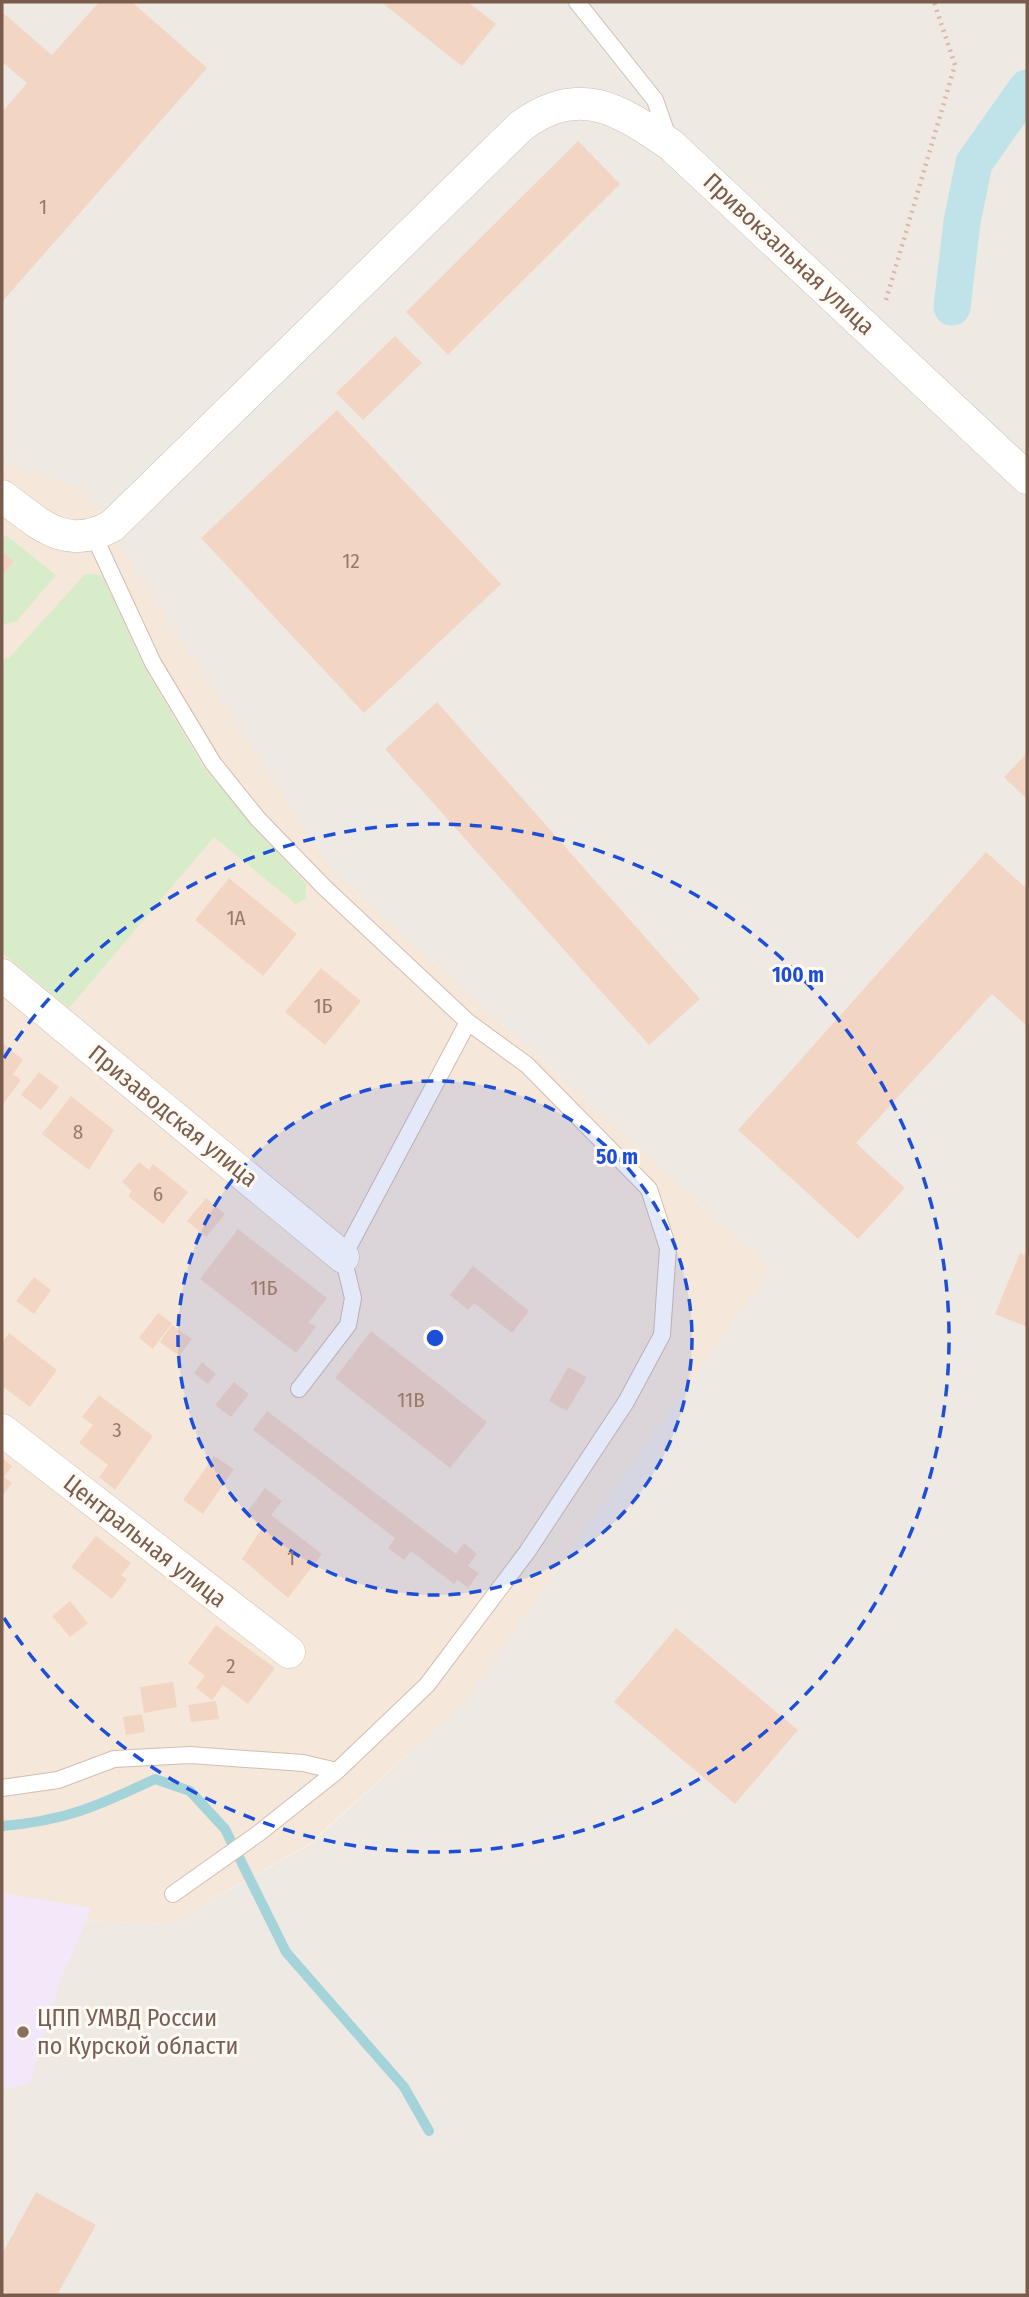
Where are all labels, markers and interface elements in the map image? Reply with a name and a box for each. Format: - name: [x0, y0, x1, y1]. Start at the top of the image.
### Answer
- street label: Привокзальная улица: [698, 167, 880, 341]
- house number: 1: [39, 194, 47, 220]
- house number: 12: [342, 548, 360, 574]
- house number: 1А: [226, 905, 246, 931]
- text: 100 m: [772, 962, 824, 988]
- house number: 1Б: [313, 993, 333, 1019]
- street label: Призаводская улица: [83, 1039, 263, 1193]
- house number: 8: [73, 1119, 83, 1145]
- text: 50 m: [596, 1144, 638, 1170]
- house number: 6: [153, 1181, 163, 1207]
- house number: 11Б: [250, 1275, 278, 1301]
- centre of rings: [423, 1326, 447, 1350]
- house number: 11В: [397, 1387, 425, 1413]
- house number: 3: [112, 1417, 122, 1443]
- street label: Центральная улица: [58, 1469, 232, 1613]
- house number: 1: [287, 1545, 295, 1571]
- house number: 2: [226, 1653, 236, 1679]
- place label: ЦПП УМВД России по Курской области: [37, 2004, 238, 2060]
- marker: ЦПП УМВД России по Курской области: [15, 2024, 31, 2040]

